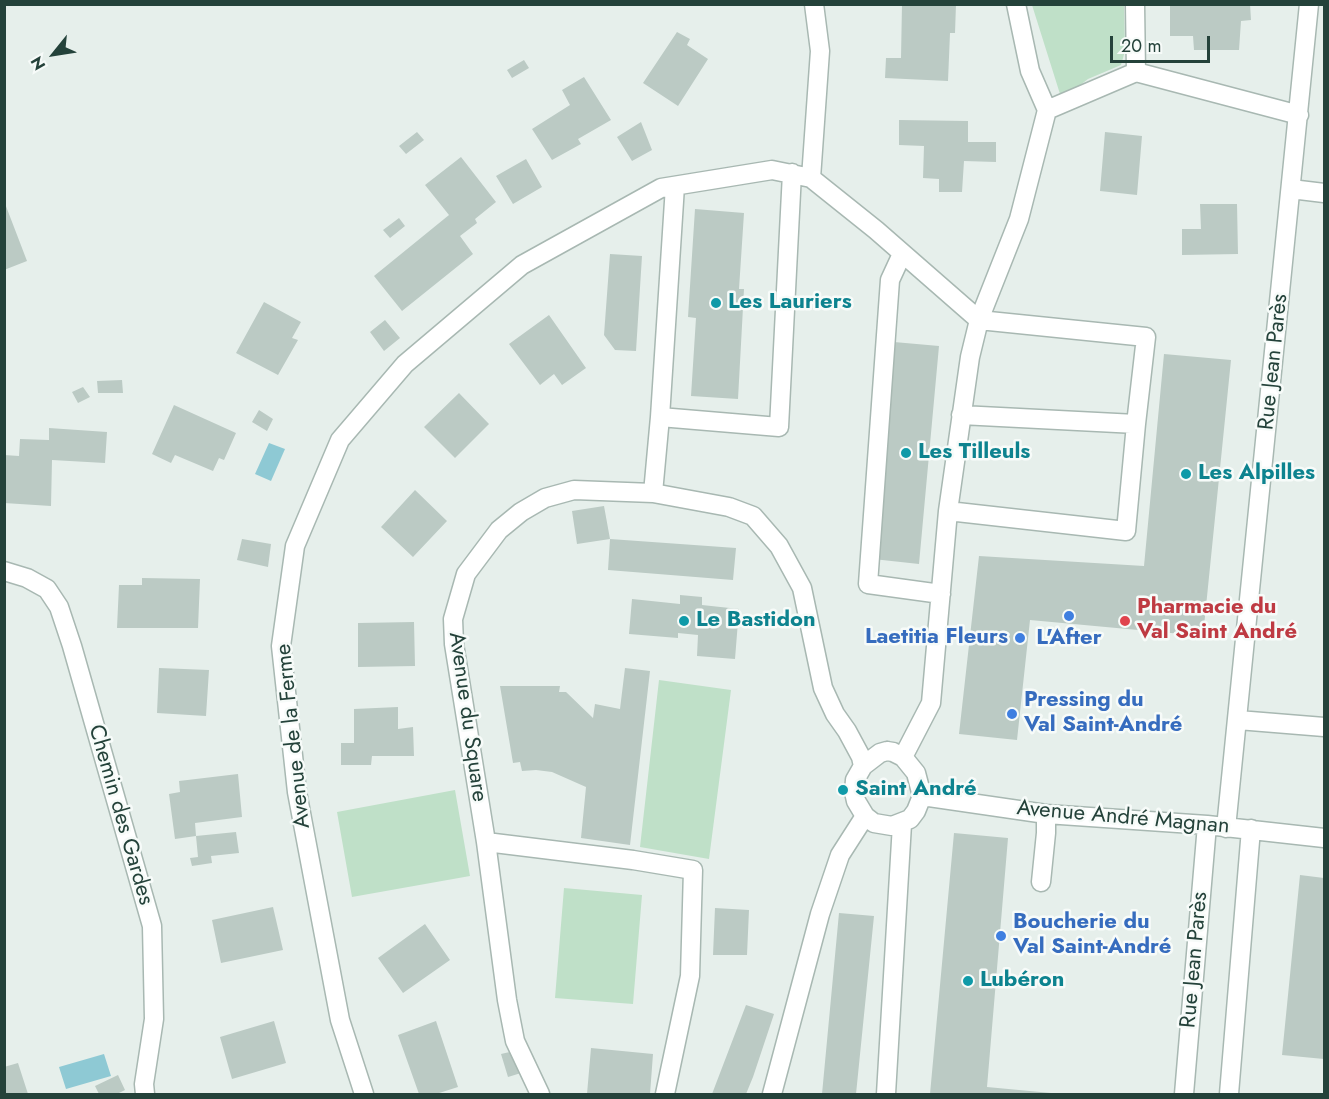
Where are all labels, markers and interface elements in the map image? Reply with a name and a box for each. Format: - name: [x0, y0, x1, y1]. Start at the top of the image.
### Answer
- north arrow: [24, 24, 84, 84]
- scale bar: [1113, 24, 1214, 62]
- text: 20 m: [1121, 33, 1161, 59]
- text: N: [25, 52, 51, 75]
- place label: Les Lauriers: [728, 290, 852, 316]
- street label: Rue Jean Parès: [1254, 293, 1294, 431]
- marker: Les Lauriers: [709, 296, 723, 310]
- place label: Les Tilleuls: [918, 440, 1030, 466]
- marker: Les Tilleuls: [899, 446, 913, 460]
- place label: Les Alpilles: [1198, 461, 1315, 487]
- marker: Les Alpilles: [1179, 467, 1193, 481]
- place label: Pharmacie du Val Saint André: [1137, 595, 1297, 646]
- place label: Le Bastidon: [696, 608, 816, 634]
- marker: L'After: [1062, 609, 1076, 623]
- marker: Le Bastidon: [677, 614, 691, 628]
- marker: Pharmacie du Val Saint André: [1118, 614, 1132, 628]
- place label: Laetitia Fleurs: [865, 625, 1008, 651]
- place label: L'After: [1036, 626, 1102, 652]
- street label: Avenue du Square: [442, 630, 492, 804]
- marker: Laetitia Fleurs: [1013, 631, 1027, 645]
- street label: Avenue de la Ferme: [271, 642, 317, 830]
- place label: Pressing du Val Saint-André: [1024, 688, 1182, 740]
- marker: Pressing du Val Saint-André: [1005, 707, 1019, 721]
- street label: Chemin des Gardes: [82, 722, 158, 908]
- place label: Saint André: [855, 777, 977, 803]
- marker: Saint André: [836, 783, 850, 797]
- street label: Avenue André Magnan: [1016, 796, 1230, 840]
- street label: Rue Jean Parès: [1176, 891, 1214, 1029]
- place label: Boucherie du Val Saint-André: [1013, 910, 1171, 962]
- marker: Boucherie du Val Saint-André: [994, 929, 1008, 943]
- place label: Lubéron: [980, 968, 1064, 994]
- marker: Lubéron: [961, 974, 975, 988]

